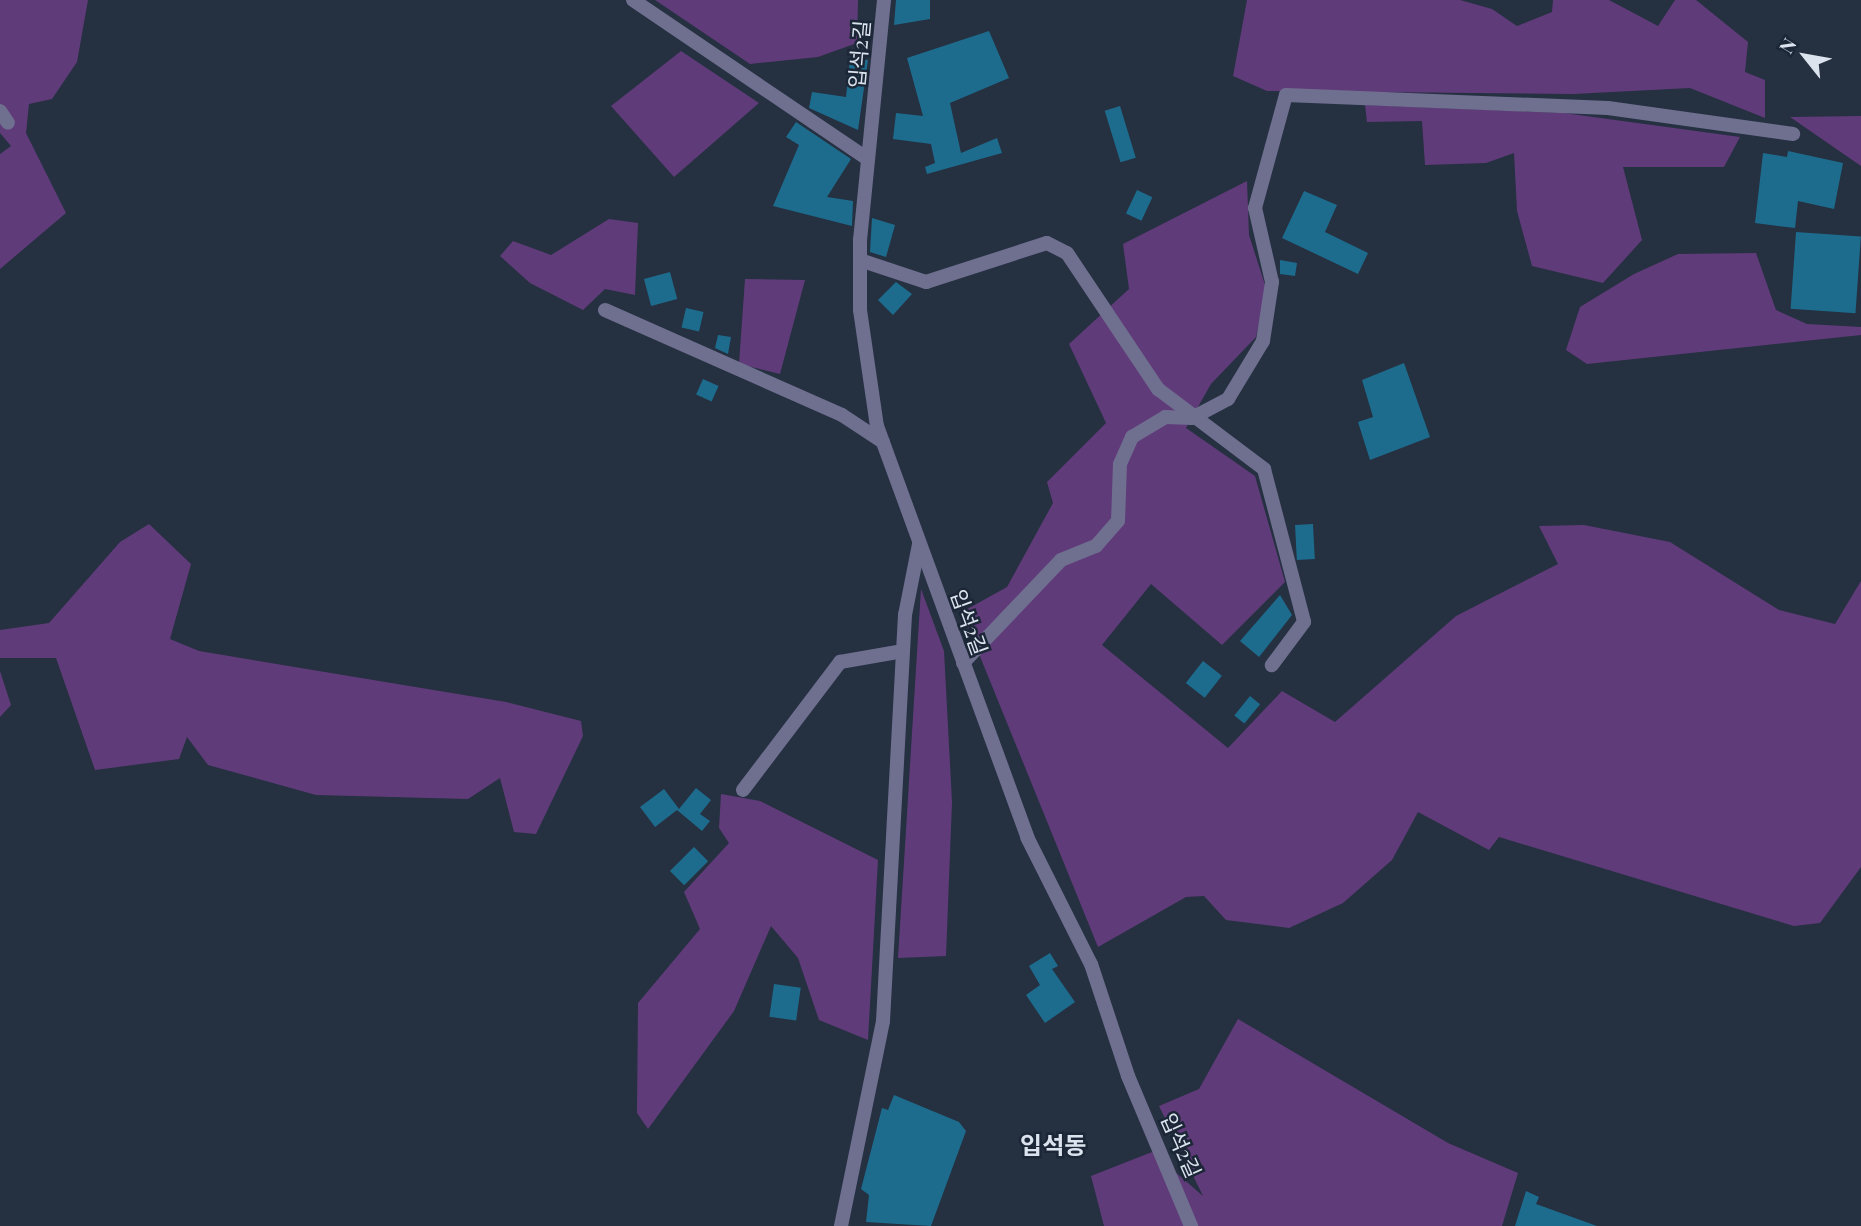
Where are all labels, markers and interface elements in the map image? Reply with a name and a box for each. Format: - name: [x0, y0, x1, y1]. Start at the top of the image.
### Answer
- street label: 입석2길: [842, 19, 874, 89]
- north arrow: [1770, 21, 1840, 91]
- text: N: [1772, 33, 1802, 58]
- street label: 입석2길: [947, 586, 993, 658]
- street label: 입석2길: [1157, 1109, 1207, 1181]
- district label: 입석동: [1020, 1131, 1086, 1159]

